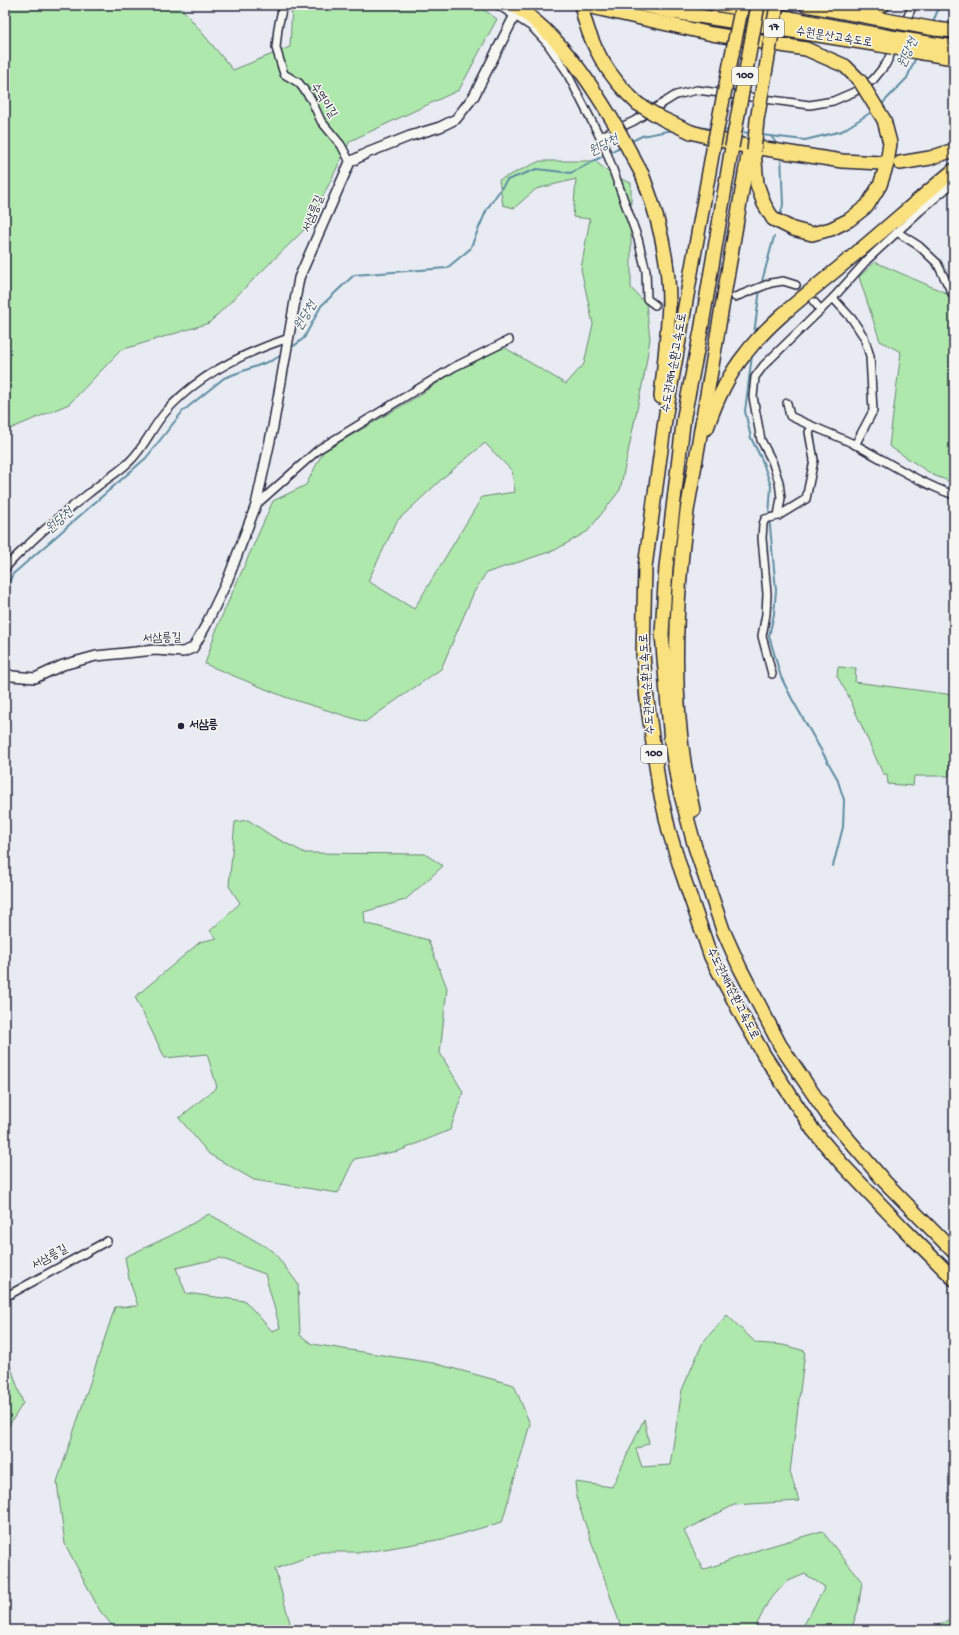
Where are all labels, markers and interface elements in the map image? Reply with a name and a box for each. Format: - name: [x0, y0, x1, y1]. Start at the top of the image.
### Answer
- road number: 17: [764, 19, 784, 37]
- street label: 수원문산고속도로: [795, 24, 873, 51]
- water label: 원당천: [895, 34, 922, 70]
- road number: 100: [732, 67, 758, 85]
- street label: 수역이길: [307, 80, 340, 121]
- water label: 원당천: [587, 131, 623, 160]
- street label: 서삼릉길: [300, 193, 328, 235]
- water label: 원당천: [291, 297, 321, 333]
- street label: 수도권제1순환고속도로: [658, 312, 691, 414]
- water label: 원당천: [43, 504, 78, 537]
- street label: 서삼릉길: [142, 631, 182, 647]
- street label: 수도권제1순환고속도로: [636, 633, 659, 735]
- place label: 서삼릉: [189, 718, 218, 733]
- marker: 서삼릉: [176, 721, 186, 731]
- road number: 100: [641, 745, 667, 763]
- street label: 수도권제1순환고속도로: [703, 945, 762, 1042]
- street label: 서삼릉길: [30, 1242, 71, 1273]

